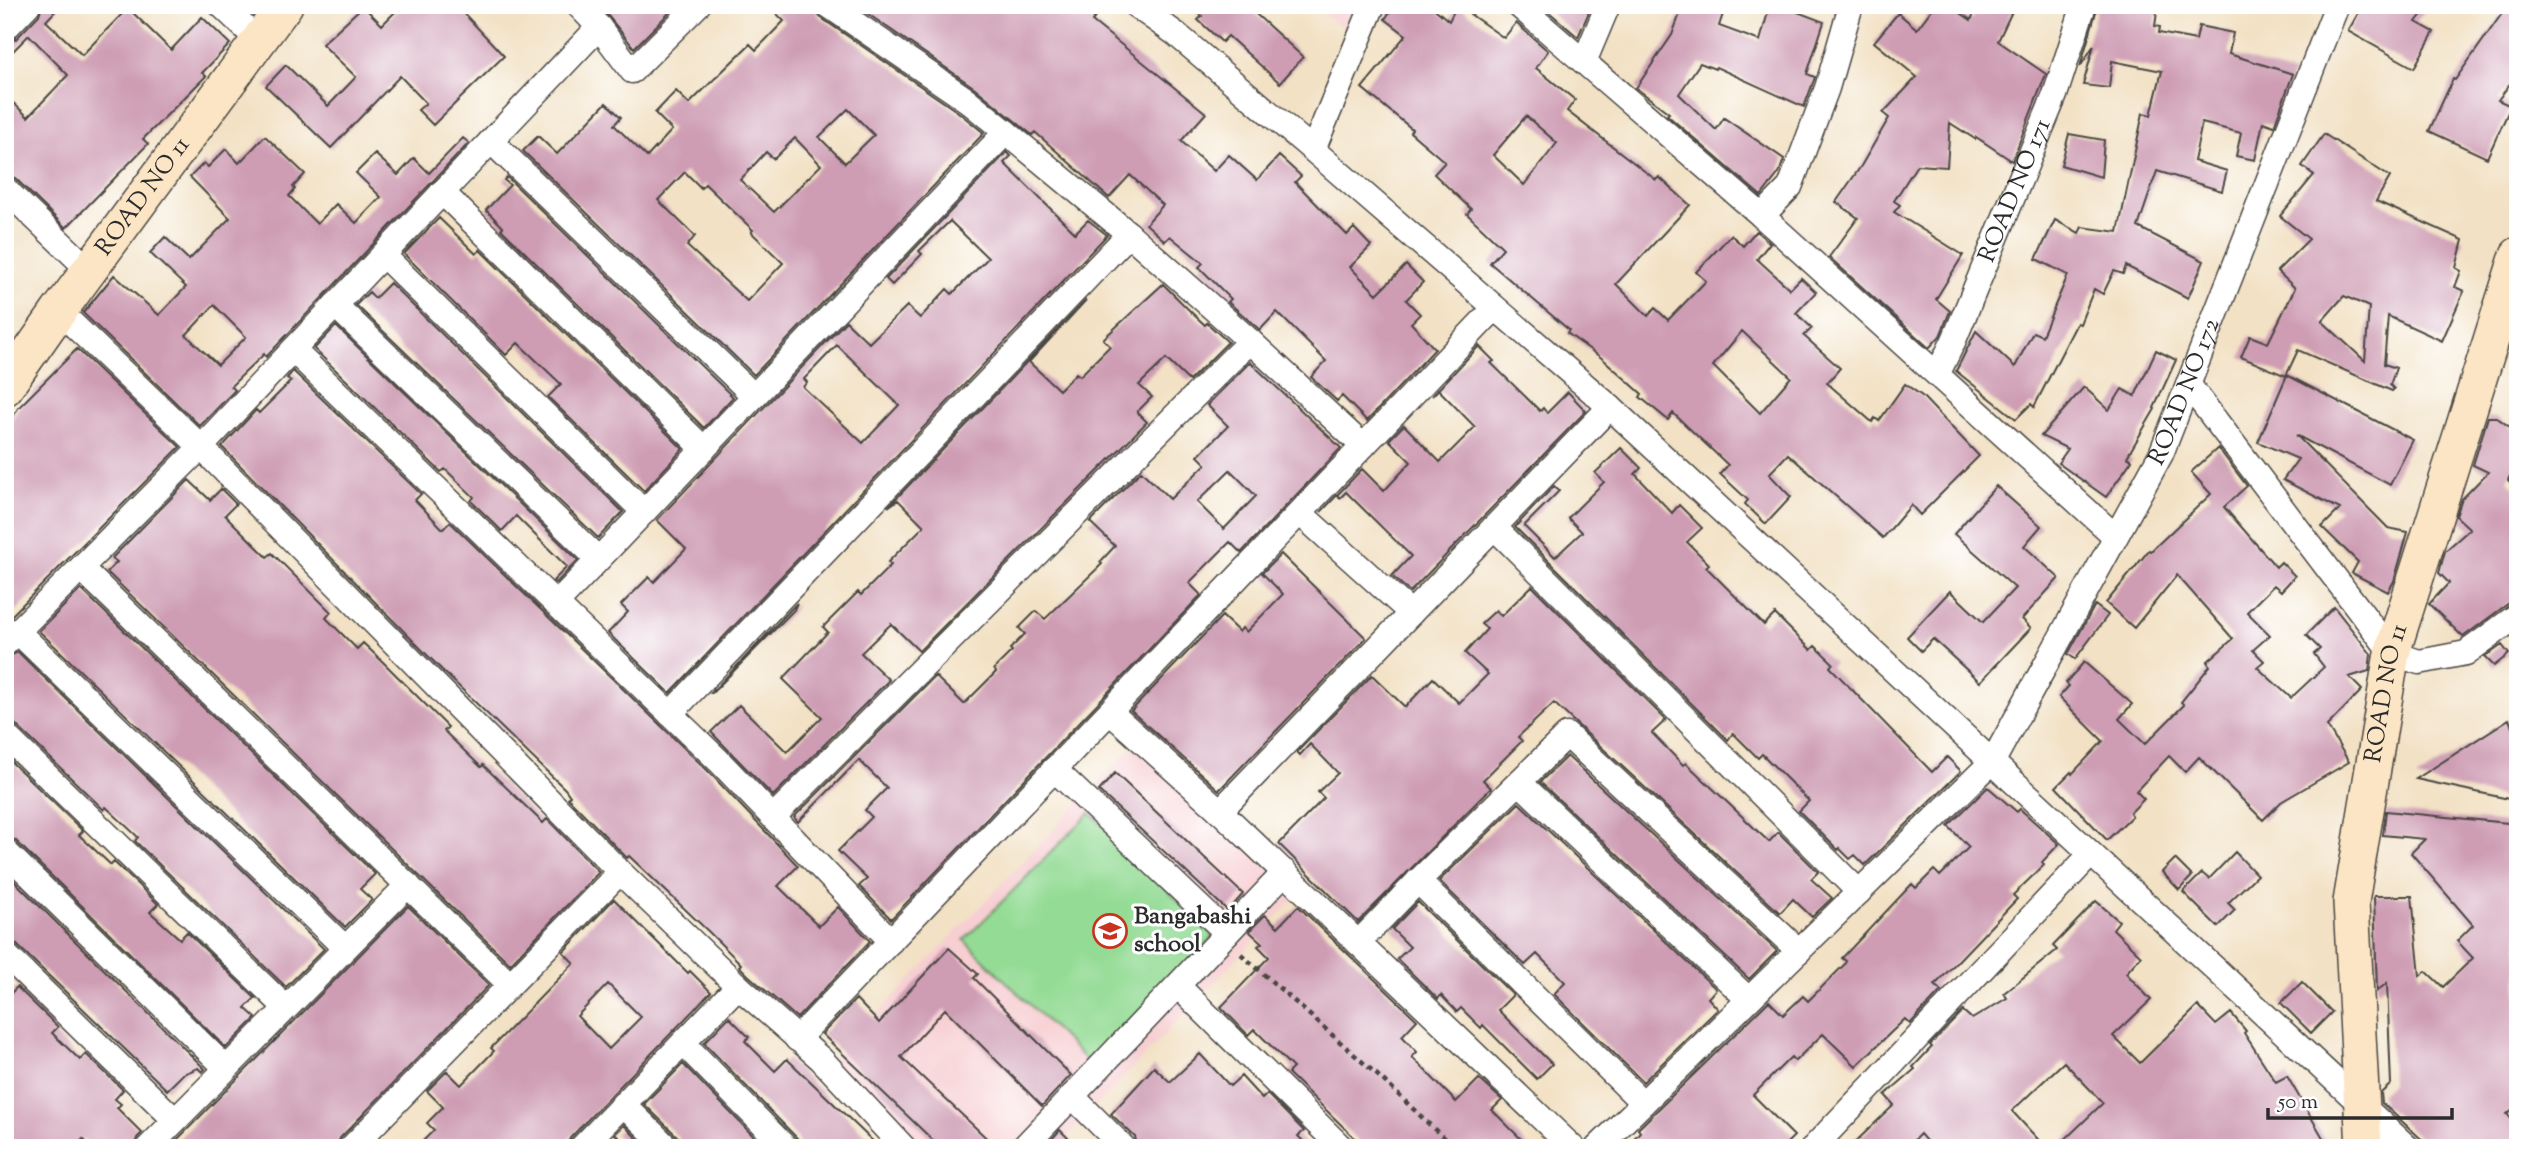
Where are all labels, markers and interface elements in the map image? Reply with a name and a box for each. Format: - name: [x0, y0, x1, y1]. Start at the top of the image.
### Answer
- street label: ROAD NO 171: [1971, 114, 2060, 268]
- street label: ROAD NO 11: [88, 130, 199, 263]
- street label: ROAD NO 172: [2141, 314, 2229, 472]
- street label: ROAD NO 11: [2357, 620, 2417, 765]
- place label: Bangabashi school: [1134, 900, 1251, 962]
- school or university icon: Bangabashi school: [1091, 912, 1129, 950]
- scale bar: [2268, 1076, 2451, 1120]
- text: 50 m: [2277, 1088, 2318, 1118]

